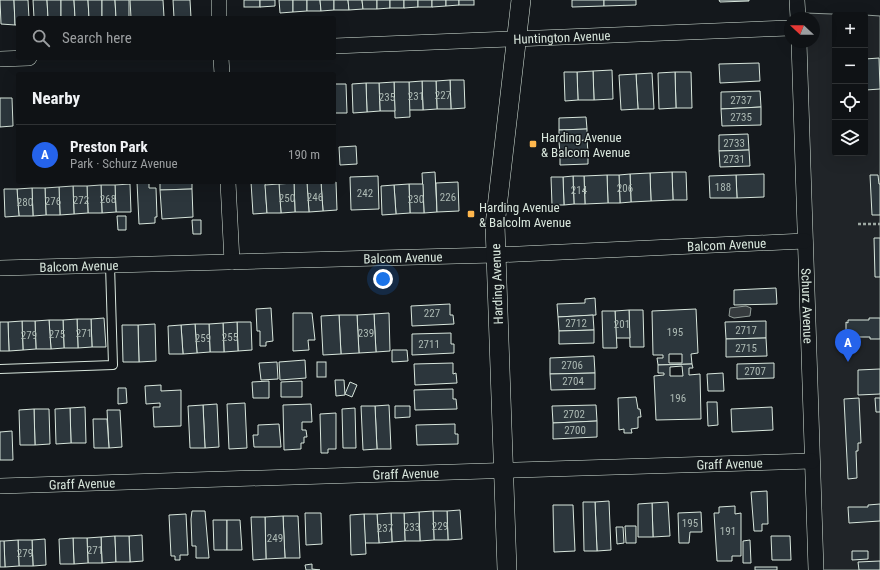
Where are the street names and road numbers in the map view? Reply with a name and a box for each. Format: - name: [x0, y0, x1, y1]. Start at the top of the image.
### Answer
- street label: Huntington Avenue: [513, 28, 611, 46]
- street label: Balcom Avenue: [687, 235, 766, 254]
- street label: Harding Avenue: [488, 243, 506, 325]
- street label: Balcom Avenue: [363, 249, 443, 266]
- street label: Balcom Avenue: [39, 257, 119, 274]
- street label: Schurz Avenue: [799, 268, 816, 344]
- street label: Graff Avenue: [696, 455, 763, 472]
- street label: Graff Avenue: [372, 465, 439, 482]
- street label: Graff Avenue: [49, 475, 115, 492]

